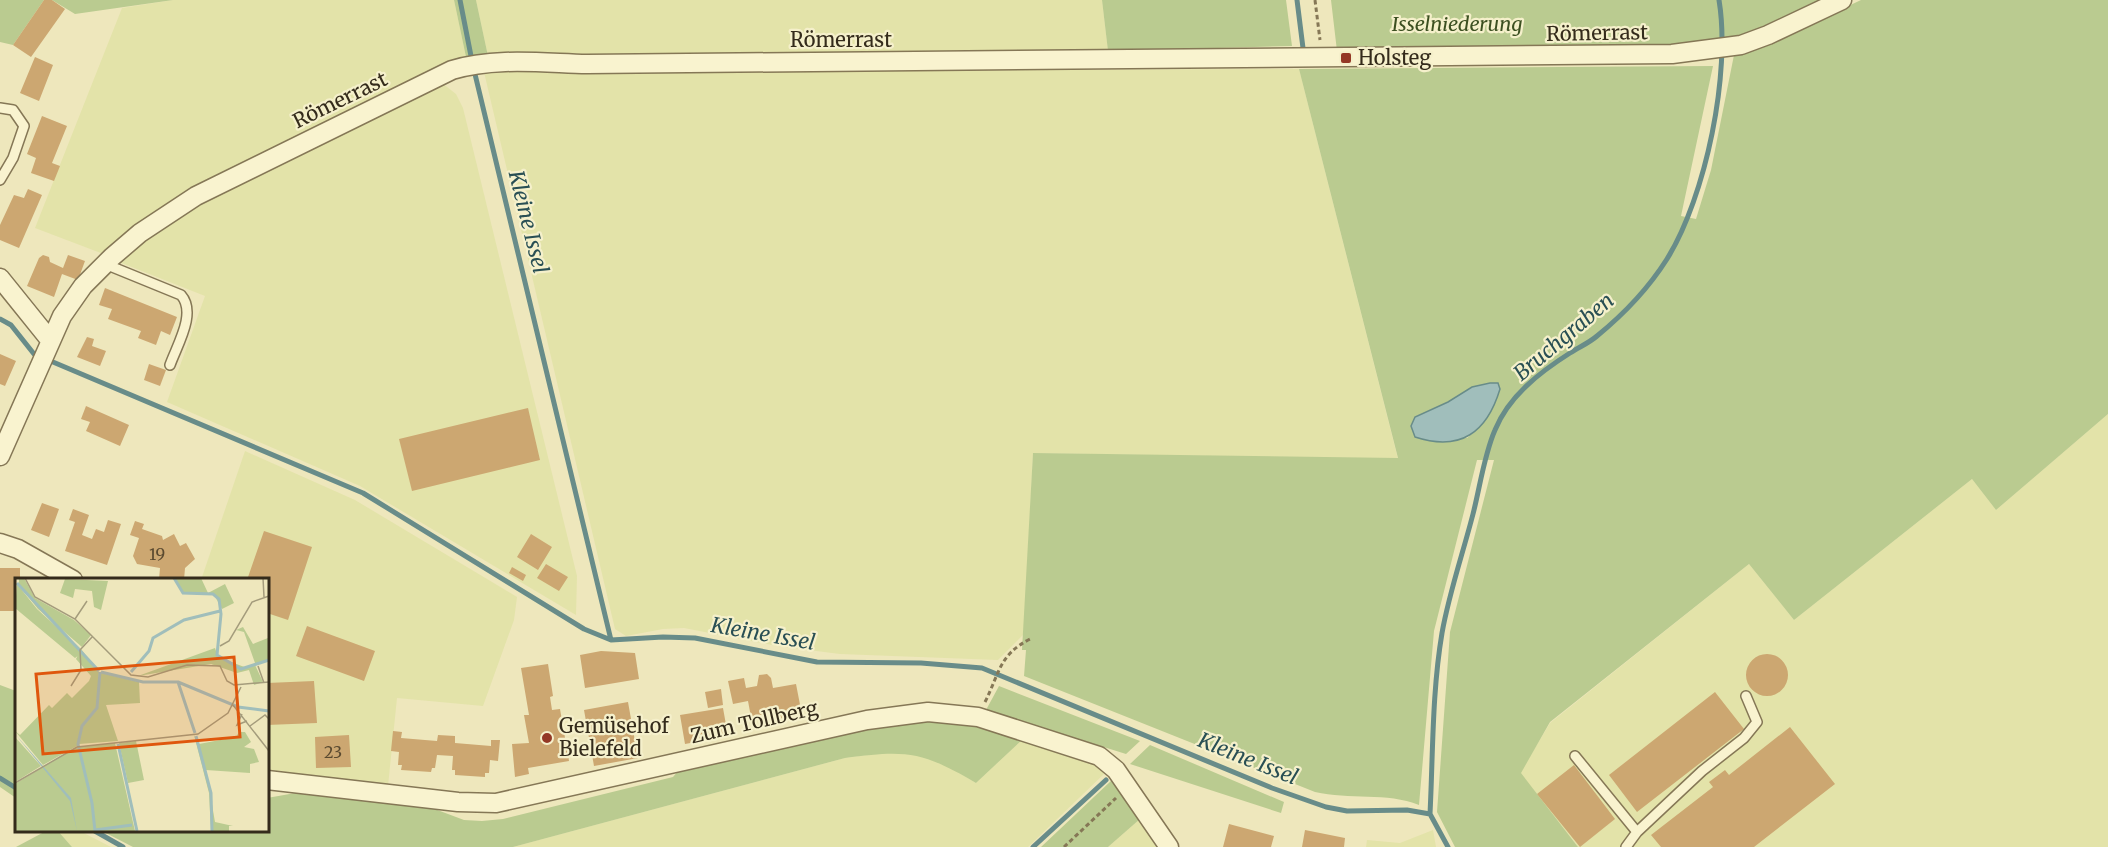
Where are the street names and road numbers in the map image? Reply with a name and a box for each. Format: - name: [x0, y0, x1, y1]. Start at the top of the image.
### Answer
- street label: Römerrast: [1546, 19, 1648, 46]
- street label: Römerrast: [790, 27, 892, 52]
- street label: Römerrast: [288, 66, 391, 133]
- street label: Zum Tollberg: [688, 695, 820, 748]

